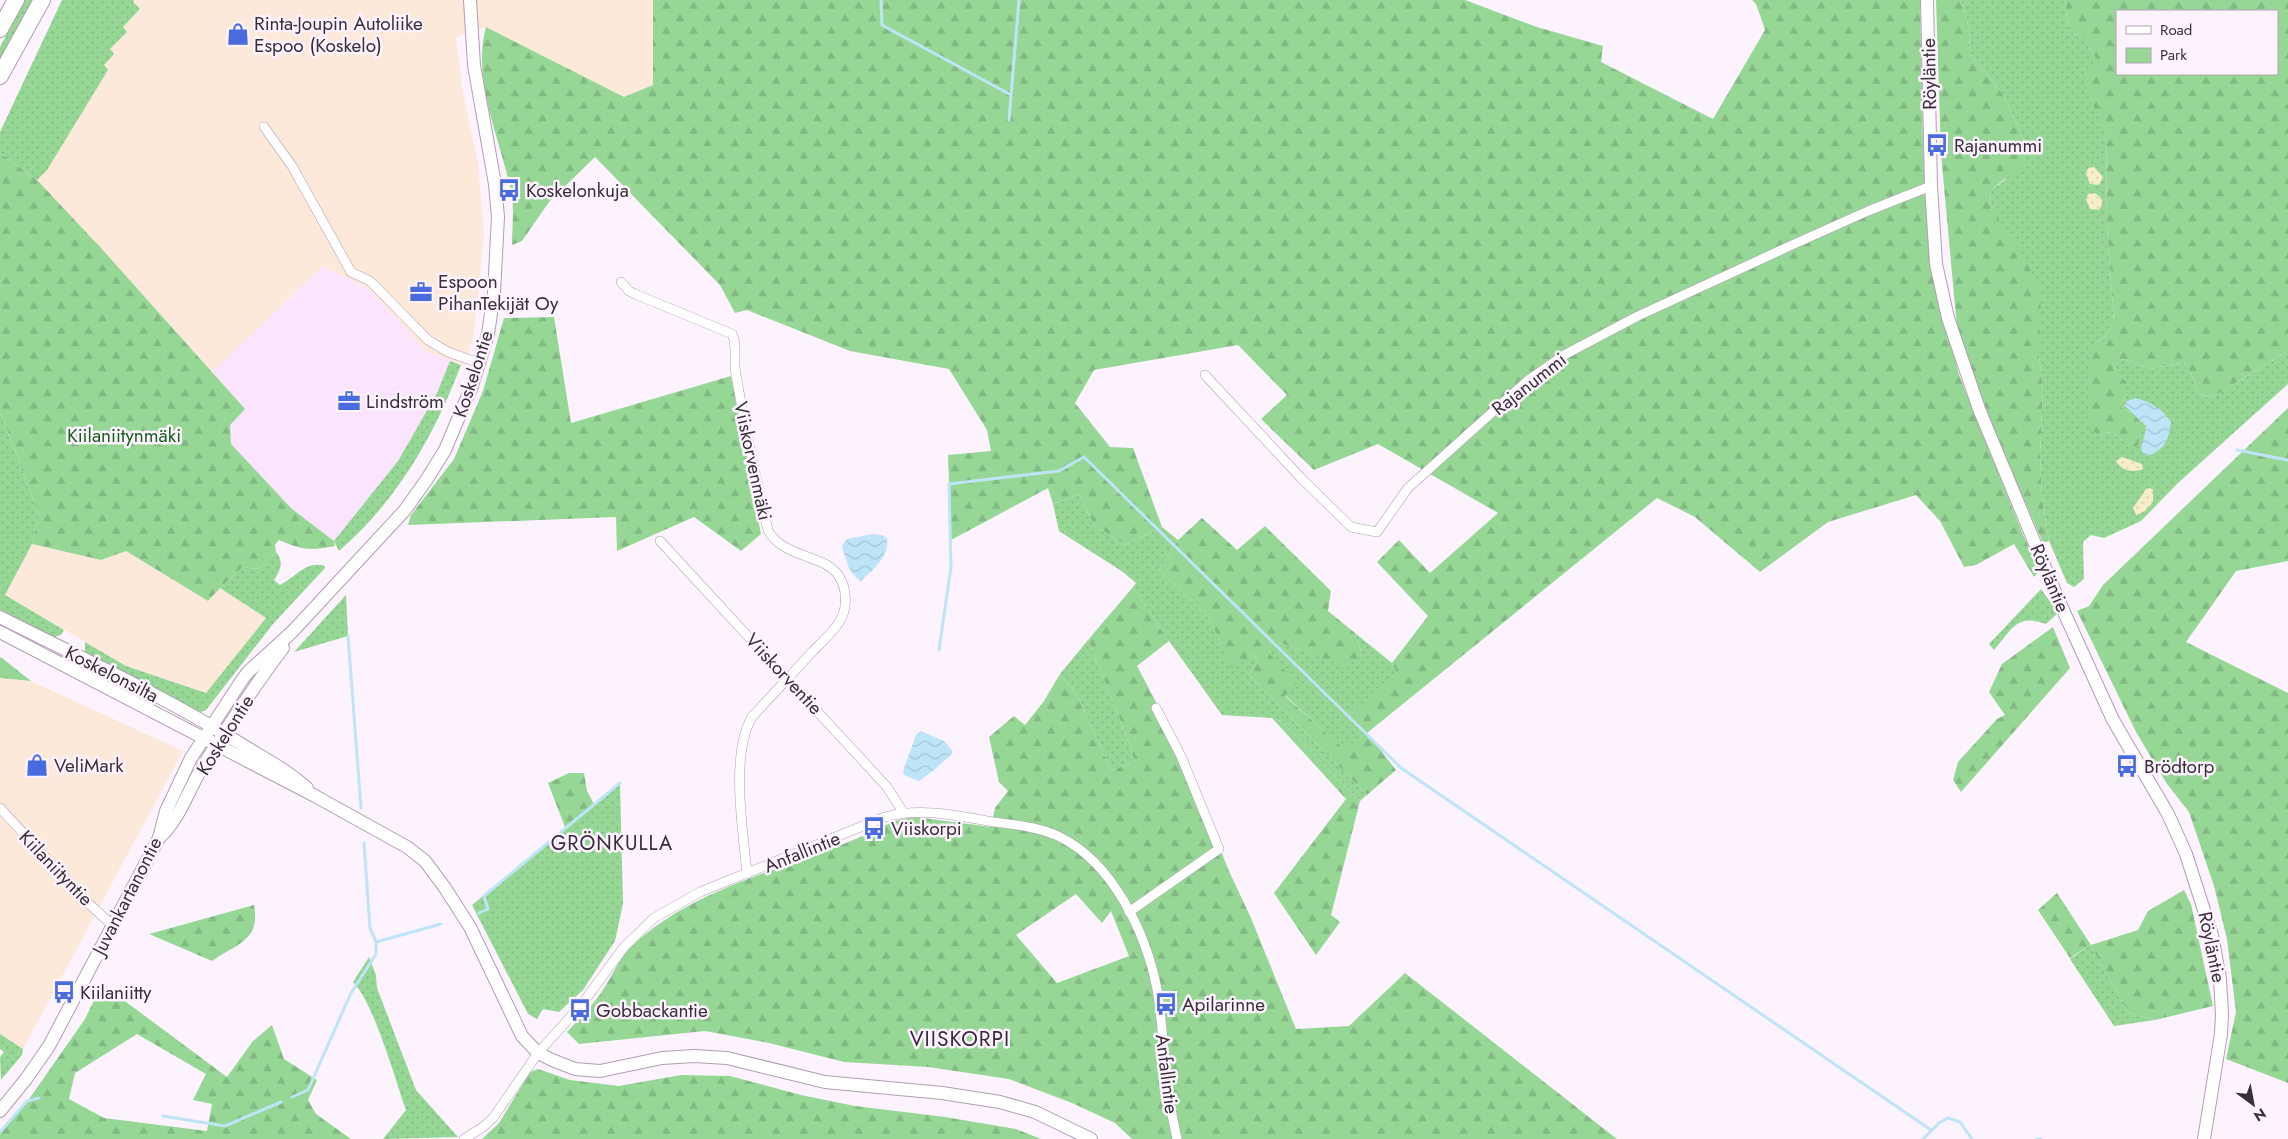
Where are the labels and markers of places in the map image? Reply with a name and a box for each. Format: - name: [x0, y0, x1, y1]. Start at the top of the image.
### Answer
- place label: Rinta-Joupin Autoliike Espoo (Koskelo): [254, 10, 423, 59]
- shop icon: Rinta-Joupin Autoliike Espoo (Koskelo): [225, 21, 251, 47]
- bus stop icon: Rajanummi: [1924, 132, 1950, 158]
- place label: Rajanummi: [1954, 132, 2042, 159]
- bus stop icon: Koskelonkuja: [496, 177, 522, 203]
- place label: Koskelonkuja: [526, 177, 629, 204]
- place label: Espoon PihanTekijät Oy: [438, 268, 559, 317]
- office icon: Espoon PihanTekijät Oy: [408, 279, 434, 305]
- office icon: Lindström: [336, 388, 362, 414]
- place label: Lindström: [366, 388, 444, 415]
- shop icon: VeliMark: [24, 752, 50, 778]
- place label: VeliMark: [54, 752, 124, 779]
- bus stop icon: Brödtorp: [2114, 753, 2140, 779]
- place label: Brödtorp: [2144, 753, 2214, 780]
- bus stop icon: Viiskorpi: [861, 815, 887, 841]
- place label: Viiskorpi: [891, 815, 962, 842]
- bus stop icon: Kiilaniitty: [51, 979, 77, 1005]
- place label: Kiilaniitty: [80, 979, 152, 1006]
- bus stop icon: Apilarinne: [1153, 991, 1179, 1017]
- place label: Apilarinne: [1182, 991, 1265, 1018]
- bus stop icon: Gobbackantie: [567, 997, 593, 1023]
- place label: Gobbackantie: [596, 997, 708, 1024]

